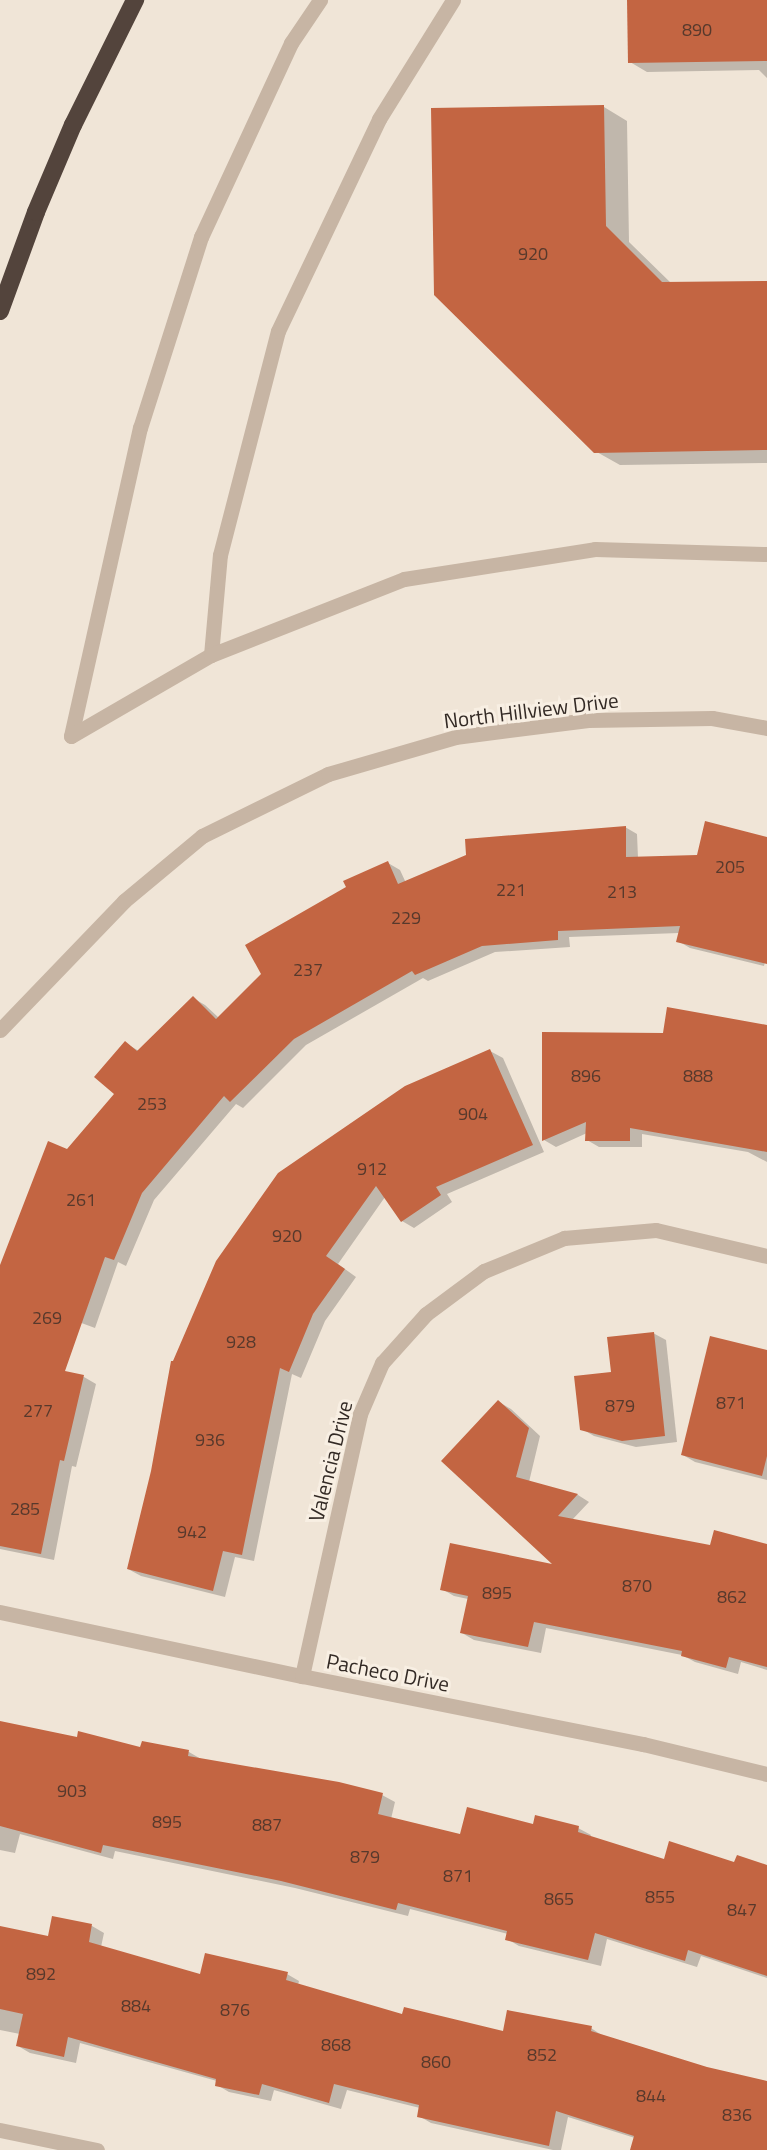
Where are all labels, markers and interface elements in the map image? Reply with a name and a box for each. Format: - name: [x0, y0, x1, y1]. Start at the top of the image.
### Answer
- house number: 890: [682, 19, 712, 41]
- house number: 920: [518, 243, 548, 265]
- street label: North Hillview Drive: [442, 687, 620, 733]
- house number: 205: [715, 856, 745, 878]
- house number: 221: [496, 879, 526, 901]
- house number: 213: [607, 881, 637, 903]
- house number: 229: [391, 907, 421, 929]
- house number: 237: [293, 959, 323, 981]
- house number: 896: [571, 1065, 601, 1087]
- house number: 888: [683, 1065, 713, 1087]
- house number: 253: [137, 1093, 167, 1115]
- house number: 904: [458, 1103, 488, 1125]
- house number: 912: [357, 1158, 387, 1180]
- house number: 261: [66, 1189, 96, 1211]
- house number: 920: [272, 1225, 302, 1247]
- house number: 269: [32, 1307, 62, 1329]
- house number: 928: [226, 1331, 256, 1353]
- house number: 871: [716, 1392, 746, 1414]
- house number: 879: [605, 1395, 635, 1417]
- street label: Valencia Drive: [303, 1398, 357, 1524]
- house number: 277: [23, 1400, 53, 1422]
- house number: 936: [195, 1429, 225, 1451]
- house number: 285: [10, 1498, 40, 1520]
- house number: 942: [177, 1521, 207, 1543]
- house number: 870: [622, 1575, 652, 1597]
- house number: 895: [482, 1582, 512, 1604]
- house number: 862: [717, 1586, 747, 1608]
- street label: Pacheco Drive: [324, 1648, 452, 1696]
- house number: 903: [57, 1780, 87, 1802]
- house number: 895: [152, 1811, 182, 1833]
- house number: 887: [252, 1814, 282, 1836]
- house number: 879: [350, 1846, 380, 1868]
- house number: 871: [443, 1865, 473, 1887]
- house number: 855: [645, 1886, 675, 1908]
- house number: 865: [544, 1888, 574, 1910]
- house number: 847: [727, 1899, 757, 1921]
- house number: 892: [26, 1963, 56, 1985]
- house number: 884: [121, 1995, 151, 2017]
- house number: 876: [220, 1999, 250, 2021]
- house number: 868: [321, 2034, 351, 2056]
- house number: 852: [527, 2044, 557, 2066]
- house number: 860: [421, 2051, 451, 2073]
- house number: 844: [636, 2085, 666, 2107]
- house number: 836: [722, 2104, 752, 2126]

